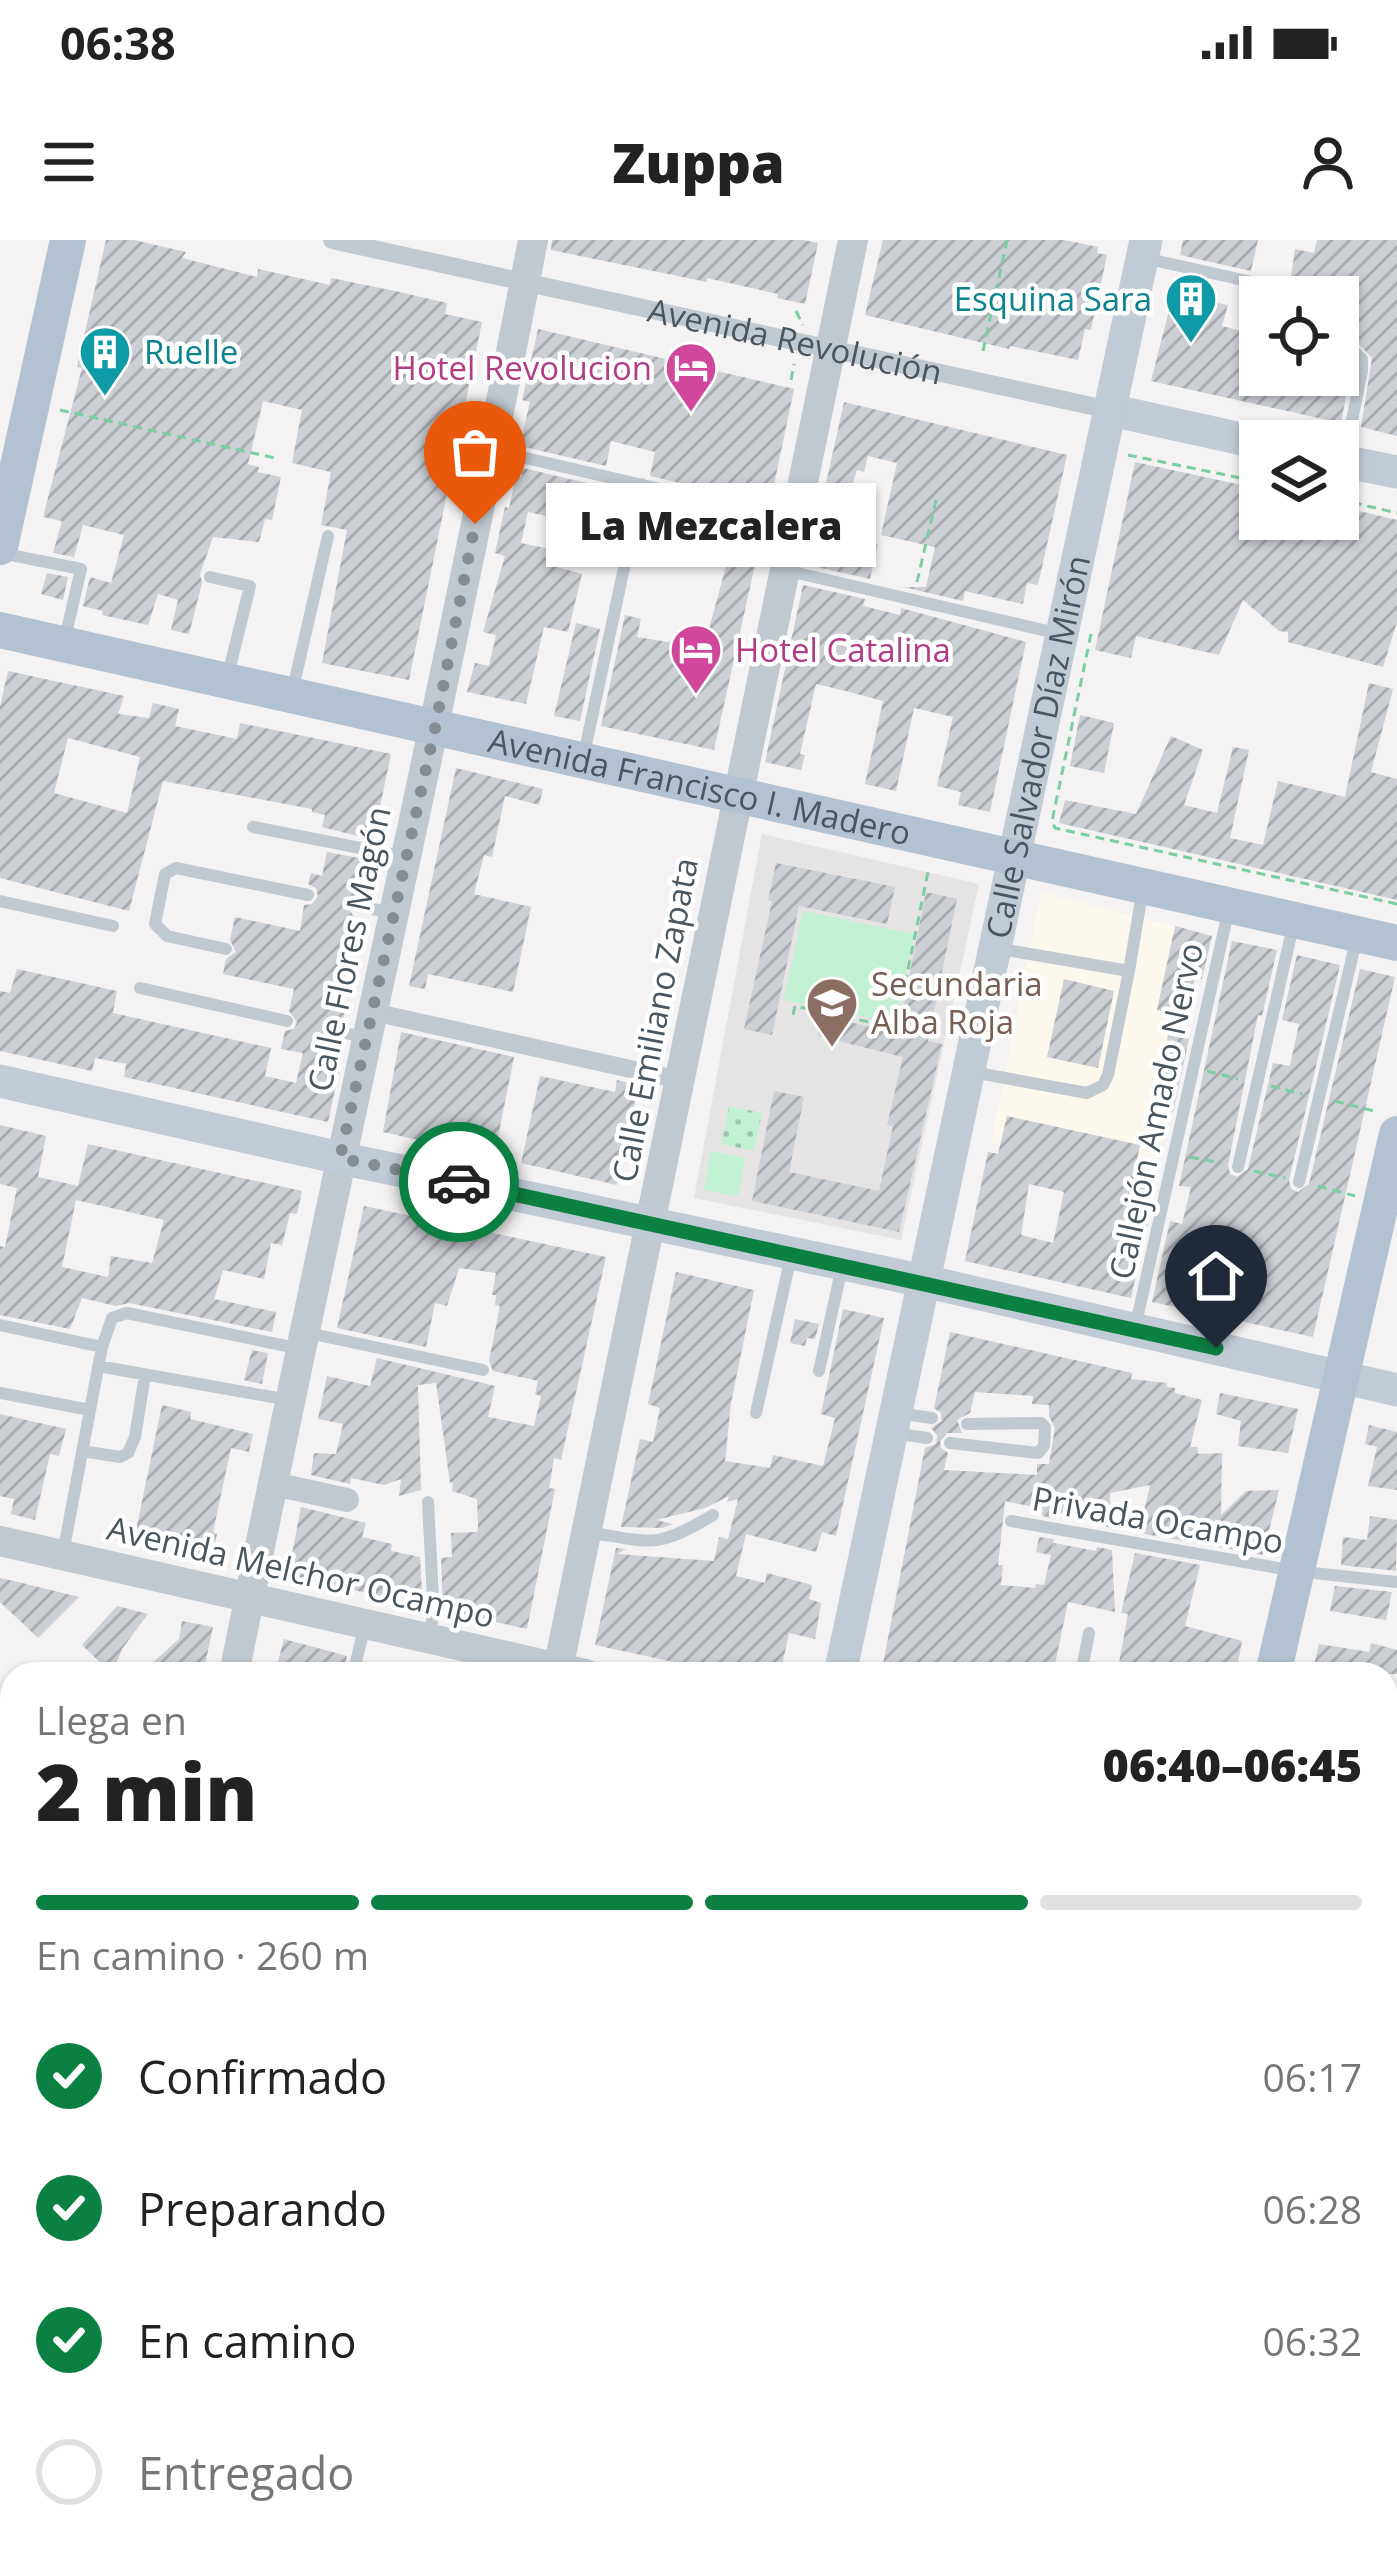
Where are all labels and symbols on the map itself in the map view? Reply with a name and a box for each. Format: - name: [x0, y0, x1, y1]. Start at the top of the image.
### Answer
- building icon: Esquina Sara: [1163, 271, 1219, 345]
- place label: Esquina Sara: [954, 276, 1152, 321]
- street label: Avenida Revolución: [644, 287, 946, 395]
- building icon: Ruelle: [77, 324, 133, 398]
- place label: Ruelle: [144, 329, 238, 374]
- hotel icon: Hotel Revolucion: [663, 340, 719, 414]
- place label: Hotel Revolucion: [393, 345, 652, 390]
- pin: [424, 401, 526, 524]
- callout: La Mezcalera: [547, 482, 877, 566]
- street label: Calle Salvador Díaz Mirón: [975, 551, 1100, 943]
- hotel icon: Hotel Catalina: [668, 622, 724, 696]
- place label: Hotel Catalina: [735, 627, 951, 672]
- street label: Avenida Francisco I. Madero: [484, 717, 915, 855]
- street label: Calle Flores Magón: [296, 802, 401, 1096]
- street label: Calle Emiliano Zapata: [601, 854, 708, 1186]
- street label: Callejón Amado Nervo: [1098, 939, 1213, 1283]
- place label: Secundaria Alba Roja: [871, 961, 1043, 1044]
- school or university icon: Secundaria Alba Roja: [804, 975, 860, 1049]
- courier: [399, 1122, 519, 1242]
- pin: [1165, 1225, 1267, 1348]
- street label: Privada Ocampo: [1029, 1475, 1287, 1564]
- street label: Avenida Melchor Ocampo: [103, 1505, 499, 1638]

